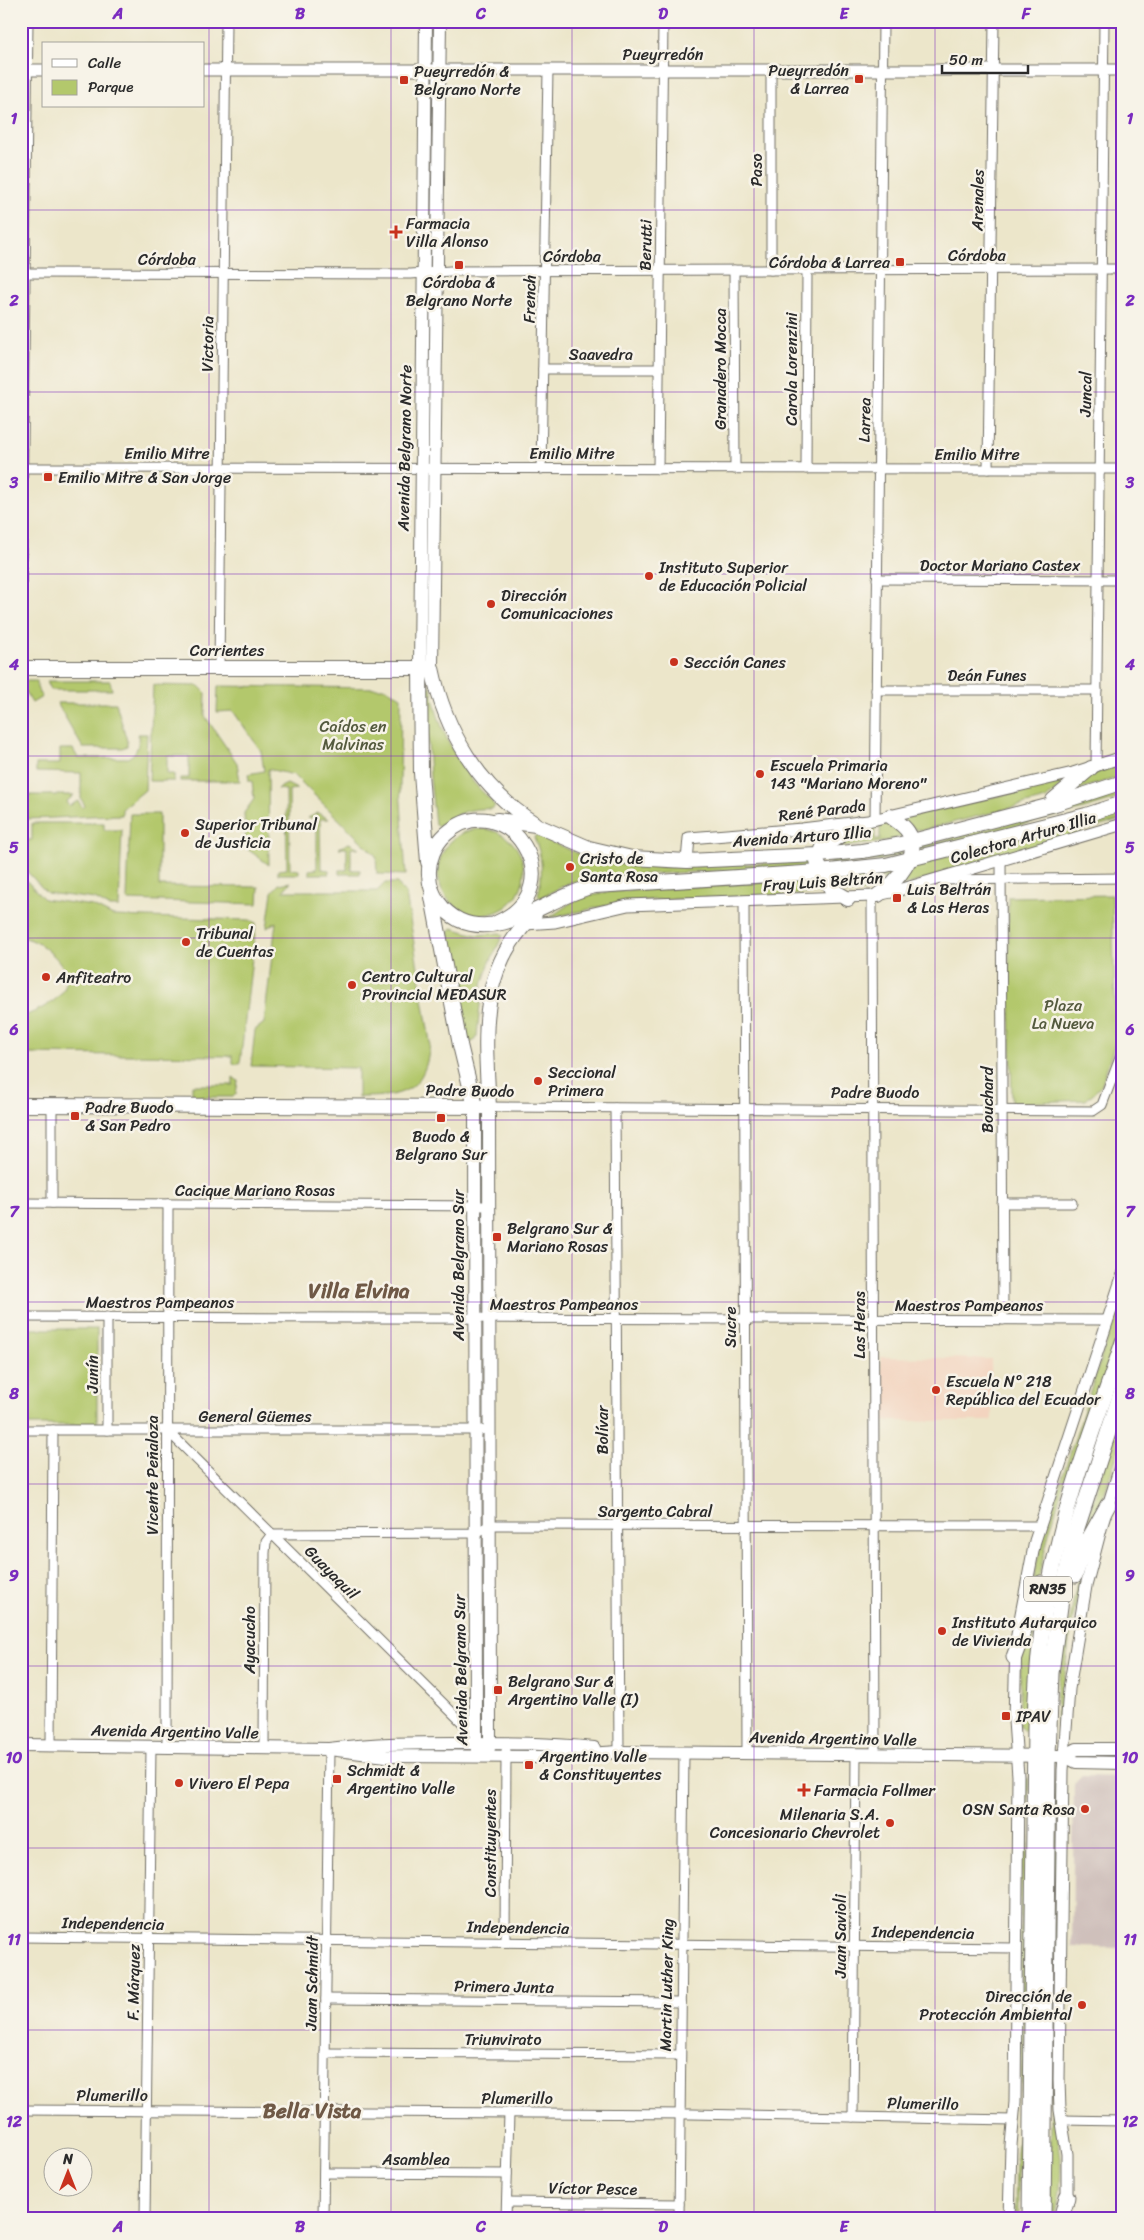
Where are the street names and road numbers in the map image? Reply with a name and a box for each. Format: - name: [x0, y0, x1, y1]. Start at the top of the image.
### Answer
- street label: Pueyrredón: [623, 40, 704, 69]
- street label: Paso: [742, 153, 771, 187]
- street label: Arenales: [962, 168, 993, 232]
- street label: Berutti: [631, 219, 660, 271]
- street label: Córdoba: [948, 241, 1007, 270]
- street label: Córdoba: [543, 242, 602, 271]
- street label: Córdoba: [138, 245, 197, 274]
- street label: French: [515, 275, 544, 324]
- street label: Granadero Mocca: [706, 308, 735, 430]
- street label: Carola Lorenzini: [777, 312, 806, 426]
- street label: Victoria: [193, 316, 222, 372]
- street label: Saavedra: [569, 340, 633, 369]
- street label: Avenida Belgrano Norte: [389, 365, 420, 533]
- street label: Juncal: [1071, 371, 1100, 418]
- street label: Larrea: [850, 397, 879, 443]
- street label: Emilio Mitre: [124, 439, 210, 468]
- street label: Emilio Mitre: [529, 439, 615, 468]
- street label: Emilio Mitre: [934, 440, 1020, 469]
- street label: Doctor Mariano Castex: [920, 551, 1081, 580]
- street label: Corrientes: [190, 636, 265, 665]
- street label: Deán Funes: [948, 661, 1027, 690]
- street label: René Parada: [777, 791, 867, 830]
- street label: Colectora Arturo Illia: [947, 803, 1100, 872]
- street label: Avenida Arturo Illia: [731, 817, 872, 856]
- street label: Fray Luis Beltrán: [762, 863, 884, 900]
- street label: Bouchard: [973, 1065, 1002, 1133]
- street label: Padre Buodo: [425, 1075, 515, 1106]
- street label: Padre Buodo: [831, 1078, 919, 1107]
- street label: Cacique Mariano Rosas: [175, 1176, 335, 1205]
- street label: Avenida Belgrano Sur: [444, 1188, 473, 1342]
- street label: Maestros Pampeanos: [86, 1288, 235, 1317]
- street label: Maestros Pampeanos: [490, 1290, 639, 1319]
- street label: Las Heras: [845, 1291, 874, 1359]
- street label: Maestros Pampeanos: [895, 1291, 1044, 1320]
- street label: Sucre: [716, 1306, 745, 1348]
- street label: Junín: [78, 1355, 107, 1394]
- street label: General Güemes: [199, 1402, 312, 1431]
- street label: Bolívar: [588, 1404, 617, 1455]
- street label: Vicente Peñaloza: [138, 1415, 167, 1535]
- street label: Sargento Cabral: [598, 1497, 713, 1526]
- street label: Guayaquil: [297, 1538, 366, 1607]
- road number: RN35: [1024, 1576, 1072, 1602]
- street label: Avenida Belgrano Sur: [445, 1593, 476, 1747]
- street label: Ayacucho: [235, 1606, 264, 1675]
- street label: Avenida Argentino Valle: [90, 1716, 259, 1747]
- street label: Avenida Argentino Valle: [748, 1723, 917, 1754]
- street label: Constituyentes: [476, 1788, 505, 1897]
- street label: Juan Savioli: [826, 1893, 855, 1979]
- street label: Independencia: [61, 1908, 165, 1939]
- street label: Independencia: [466, 1912, 570, 1943]
- street label: Independencia: [871, 1917, 975, 1948]
- street label: Martin Luther King: [651, 1918, 682, 2052]
- street label: Juan Schmidt: [296, 1935, 327, 2032]
- street label: F. Márquez: [118, 1943, 149, 2021]
- street label: Primera Junta: [454, 1971, 555, 2002]
- street label: Triunvirato: [464, 2025, 542, 2054]
- street label: Plumerillo: [76, 2081, 148, 2110]
- street label: Plumerillo: [481, 2084, 553, 2113]
- street label: Plumerillo: [887, 2088, 959, 2119]
- street label: Asamblea: [381, 2145, 450, 2174]
- street label: Víctor Pesce: [548, 2173, 638, 2204]

